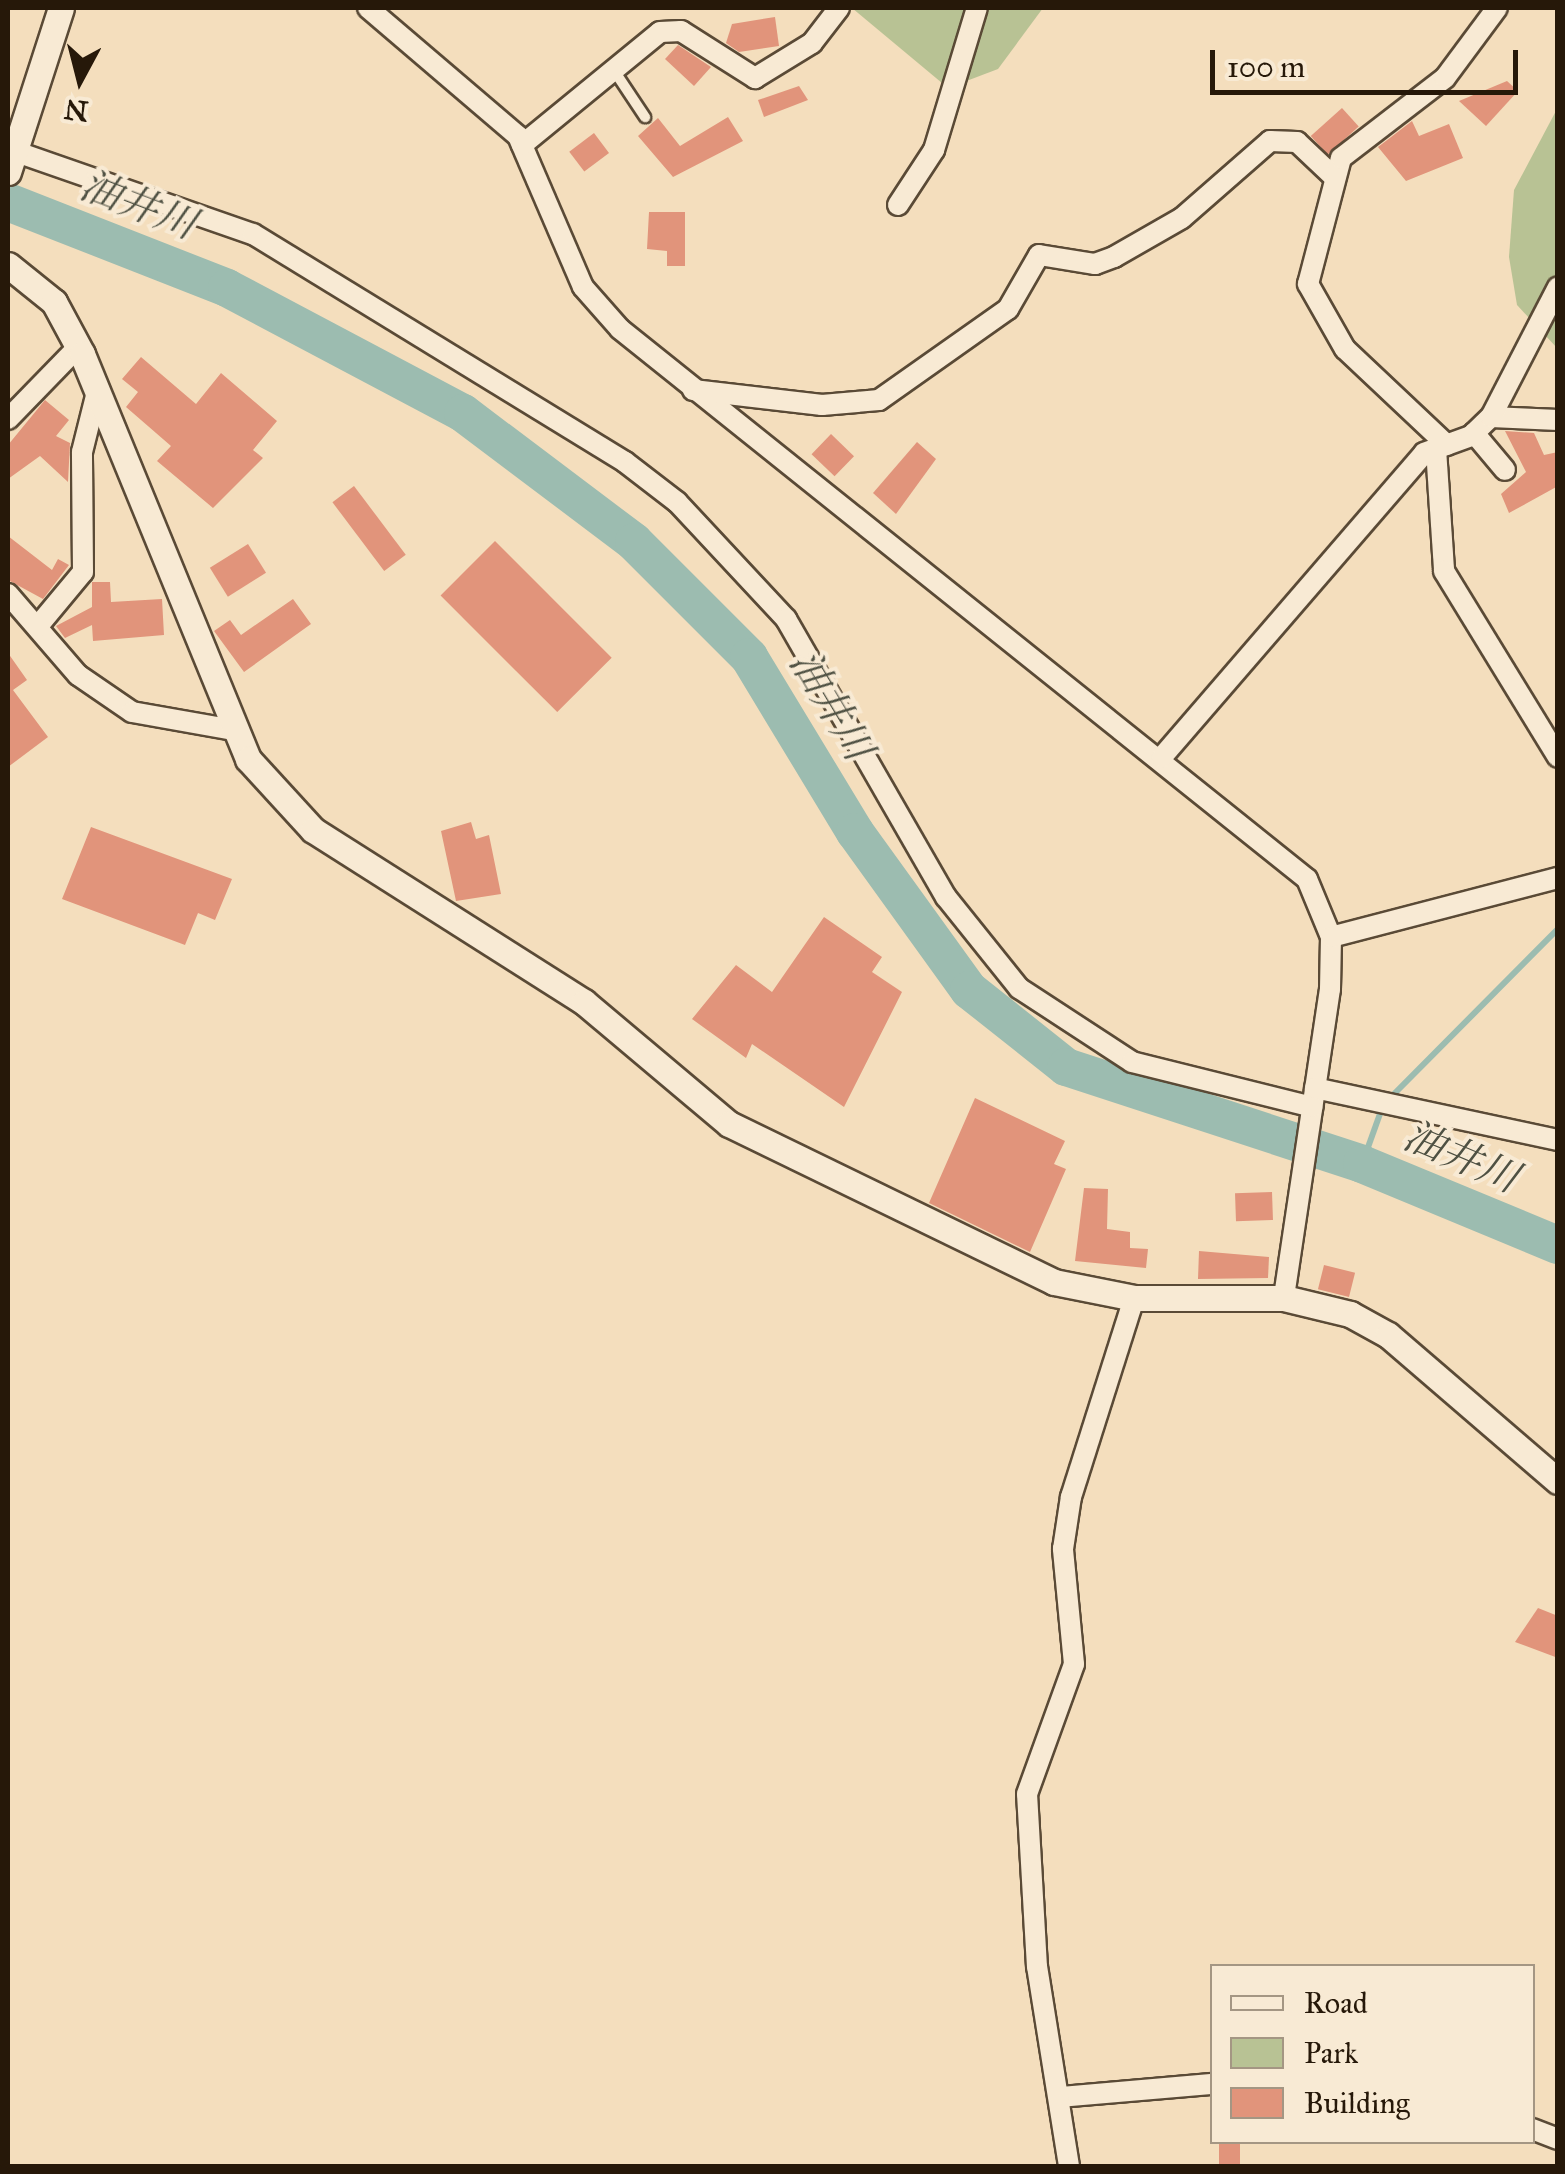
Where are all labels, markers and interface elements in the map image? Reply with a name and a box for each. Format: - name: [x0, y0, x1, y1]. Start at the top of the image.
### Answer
- north arrow: [30, 30, 130, 130]
- scale bar: [1215, 30, 1522, 92]
- text: 100 m: [1227, 49, 1305, 85]
- text: N: [62, 91, 90, 129]
- water label: 油井川: [73, 161, 203, 249]
- water label: 油井川: [780, 641, 882, 769]
- water label: 油井川: [1396, 1111, 1526, 1203]
- legend: [1210, 1964, 1535, 2144]
- text: Road: [1304, 1985, 1368, 2021]
- text: Park: [1304, 2035, 1358, 2071]
- text: Building: [1304, 2085, 1410, 2121]

